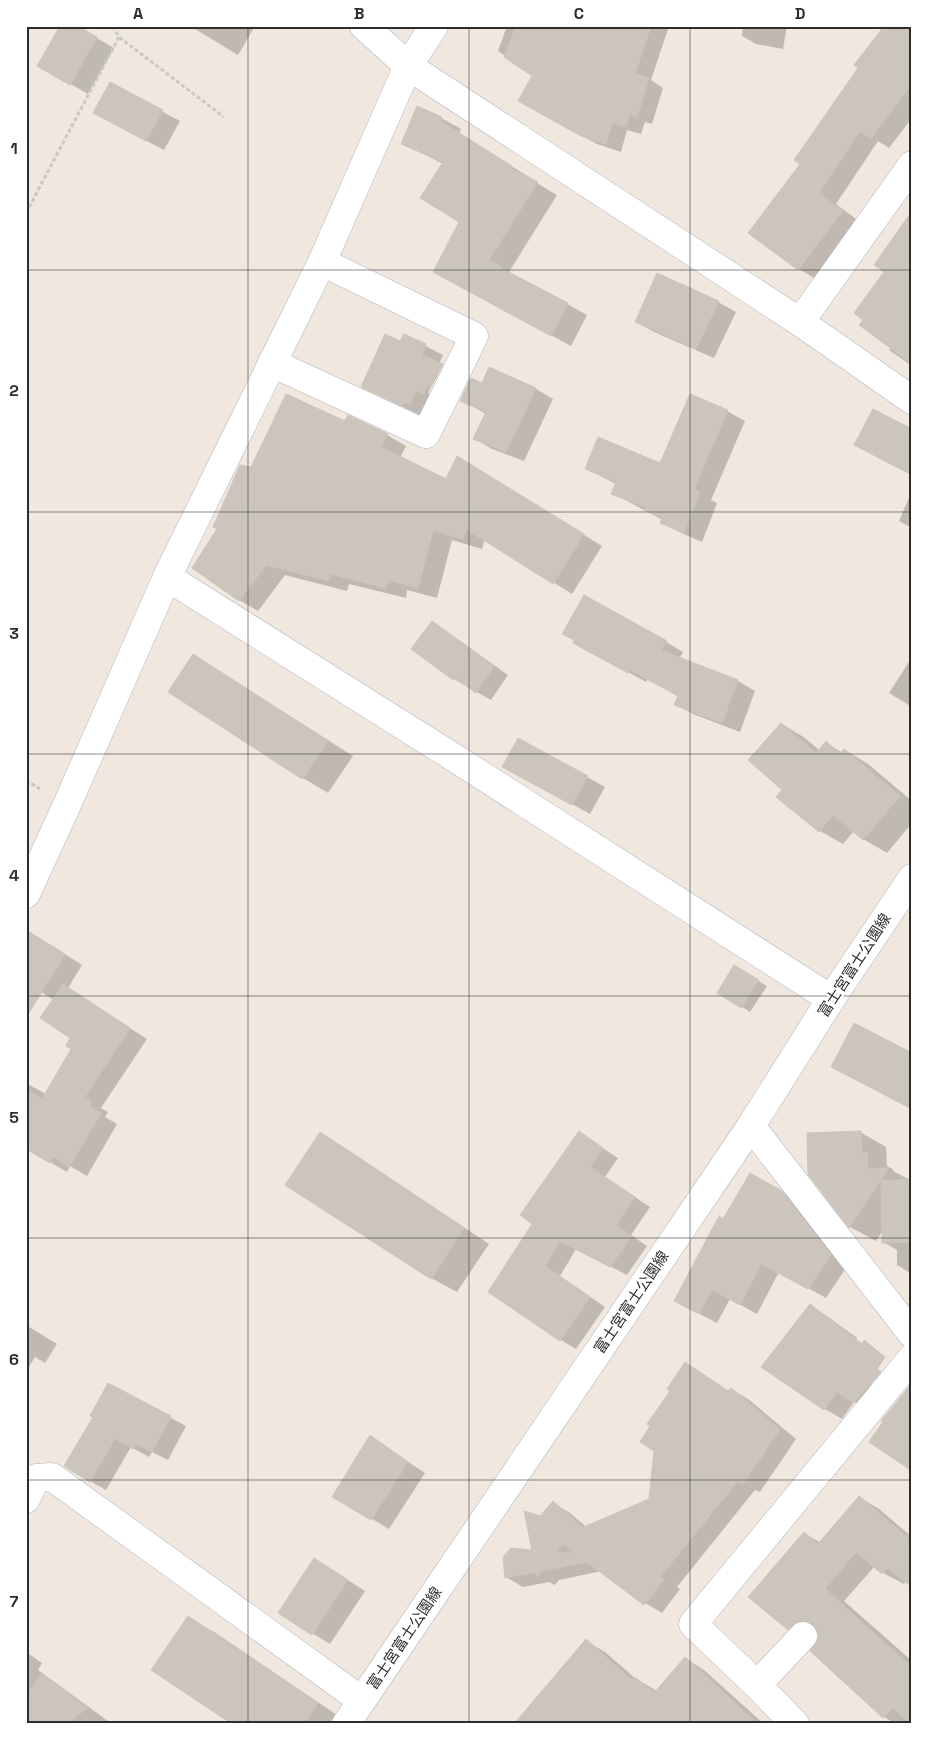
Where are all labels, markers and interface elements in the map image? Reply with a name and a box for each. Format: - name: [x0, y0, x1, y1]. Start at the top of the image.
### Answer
- text: A: [133, 3, 143, 24]
- text: B: [354, 3, 364, 24]
- text: C: [574, 3, 584, 24]
- text: D: [795, 3, 805, 24]
- text: 1: [10, 138, 18, 159]
- text: 2: [9, 380, 19, 401]
- text: 3: [9, 623, 19, 644]
- text: 4: [9, 865, 19, 886]
- street label: 富士宮富士公園線: [813, 909, 895, 1021]
- text: 5: [9, 1107, 19, 1128]
- street label: 富士宮富士公園線: [590, 1247, 672, 1357]
- text: 6: [9, 1349, 19, 1370]
- street label: 富士宮富士公園線: [363, 1583, 445, 1693]
- text: 7: [10, 1591, 19, 1612]

